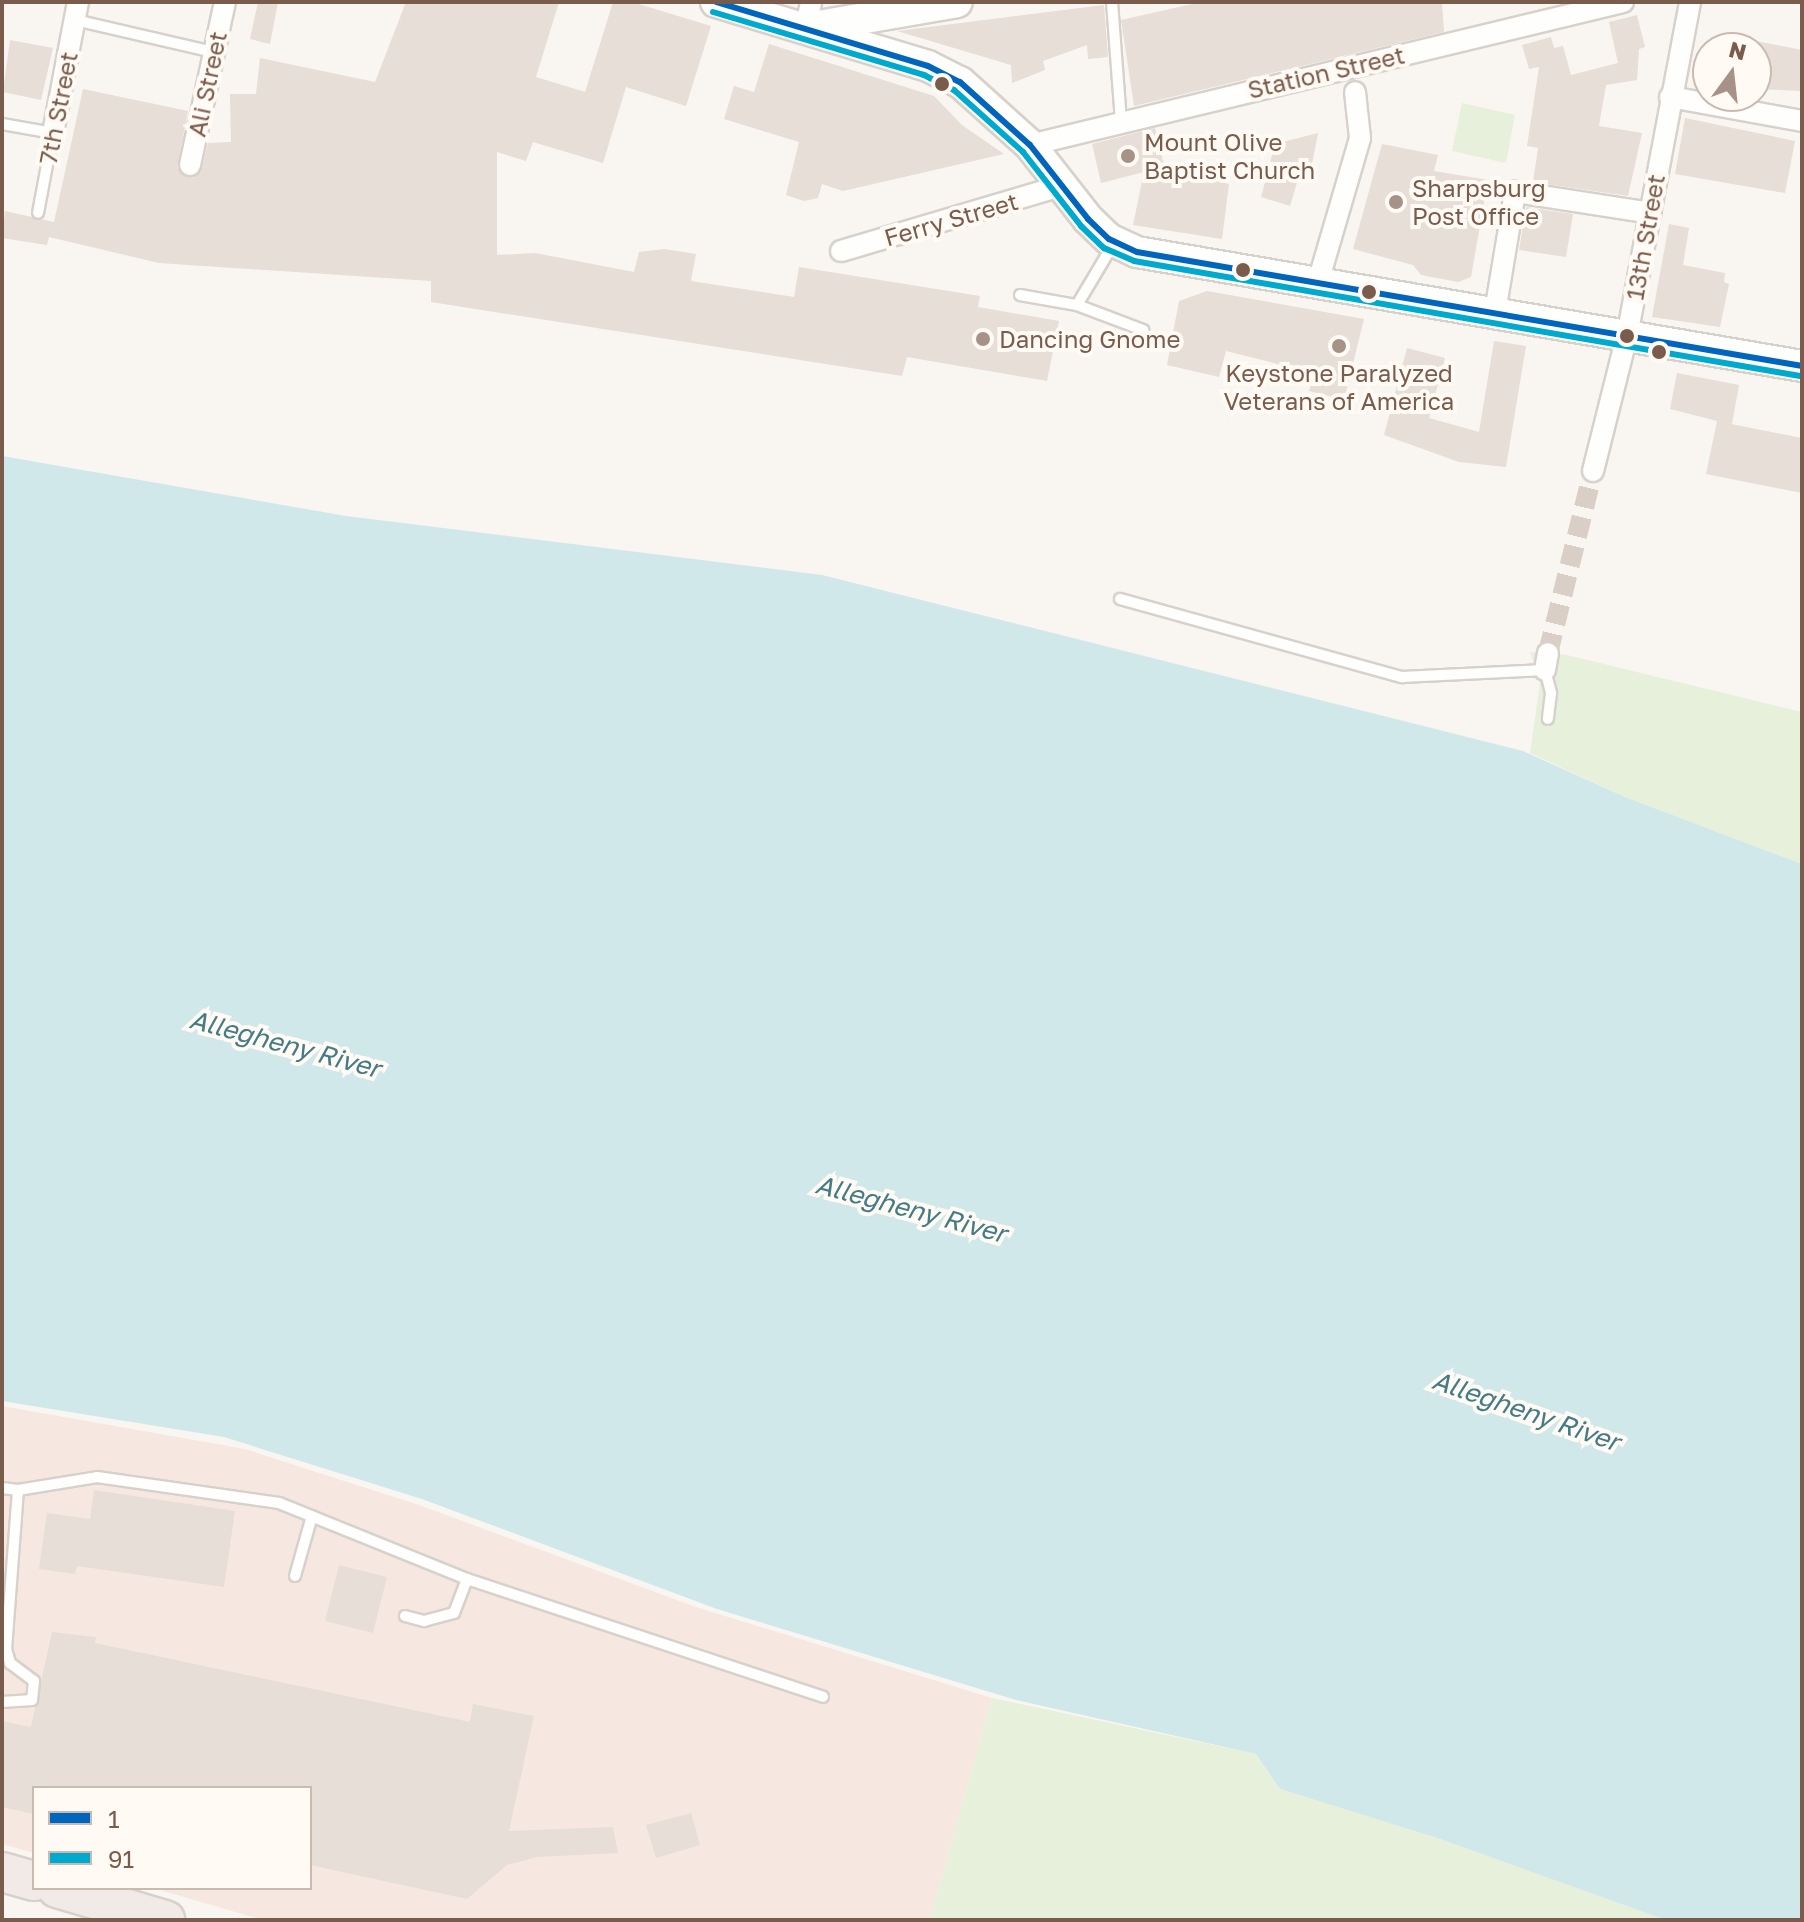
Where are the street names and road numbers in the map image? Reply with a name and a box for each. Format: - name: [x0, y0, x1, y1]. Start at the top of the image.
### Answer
- street label: Ali Street: [182, 29, 232, 139]
- street label: Station Street: [1245, 40, 1407, 104]
- street label: 7th Street: [33, 49, 83, 167]
- street label: 13th Street: [1620, 172, 1670, 302]
- street label: Ferry Street: [881, 186, 1021, 252]

